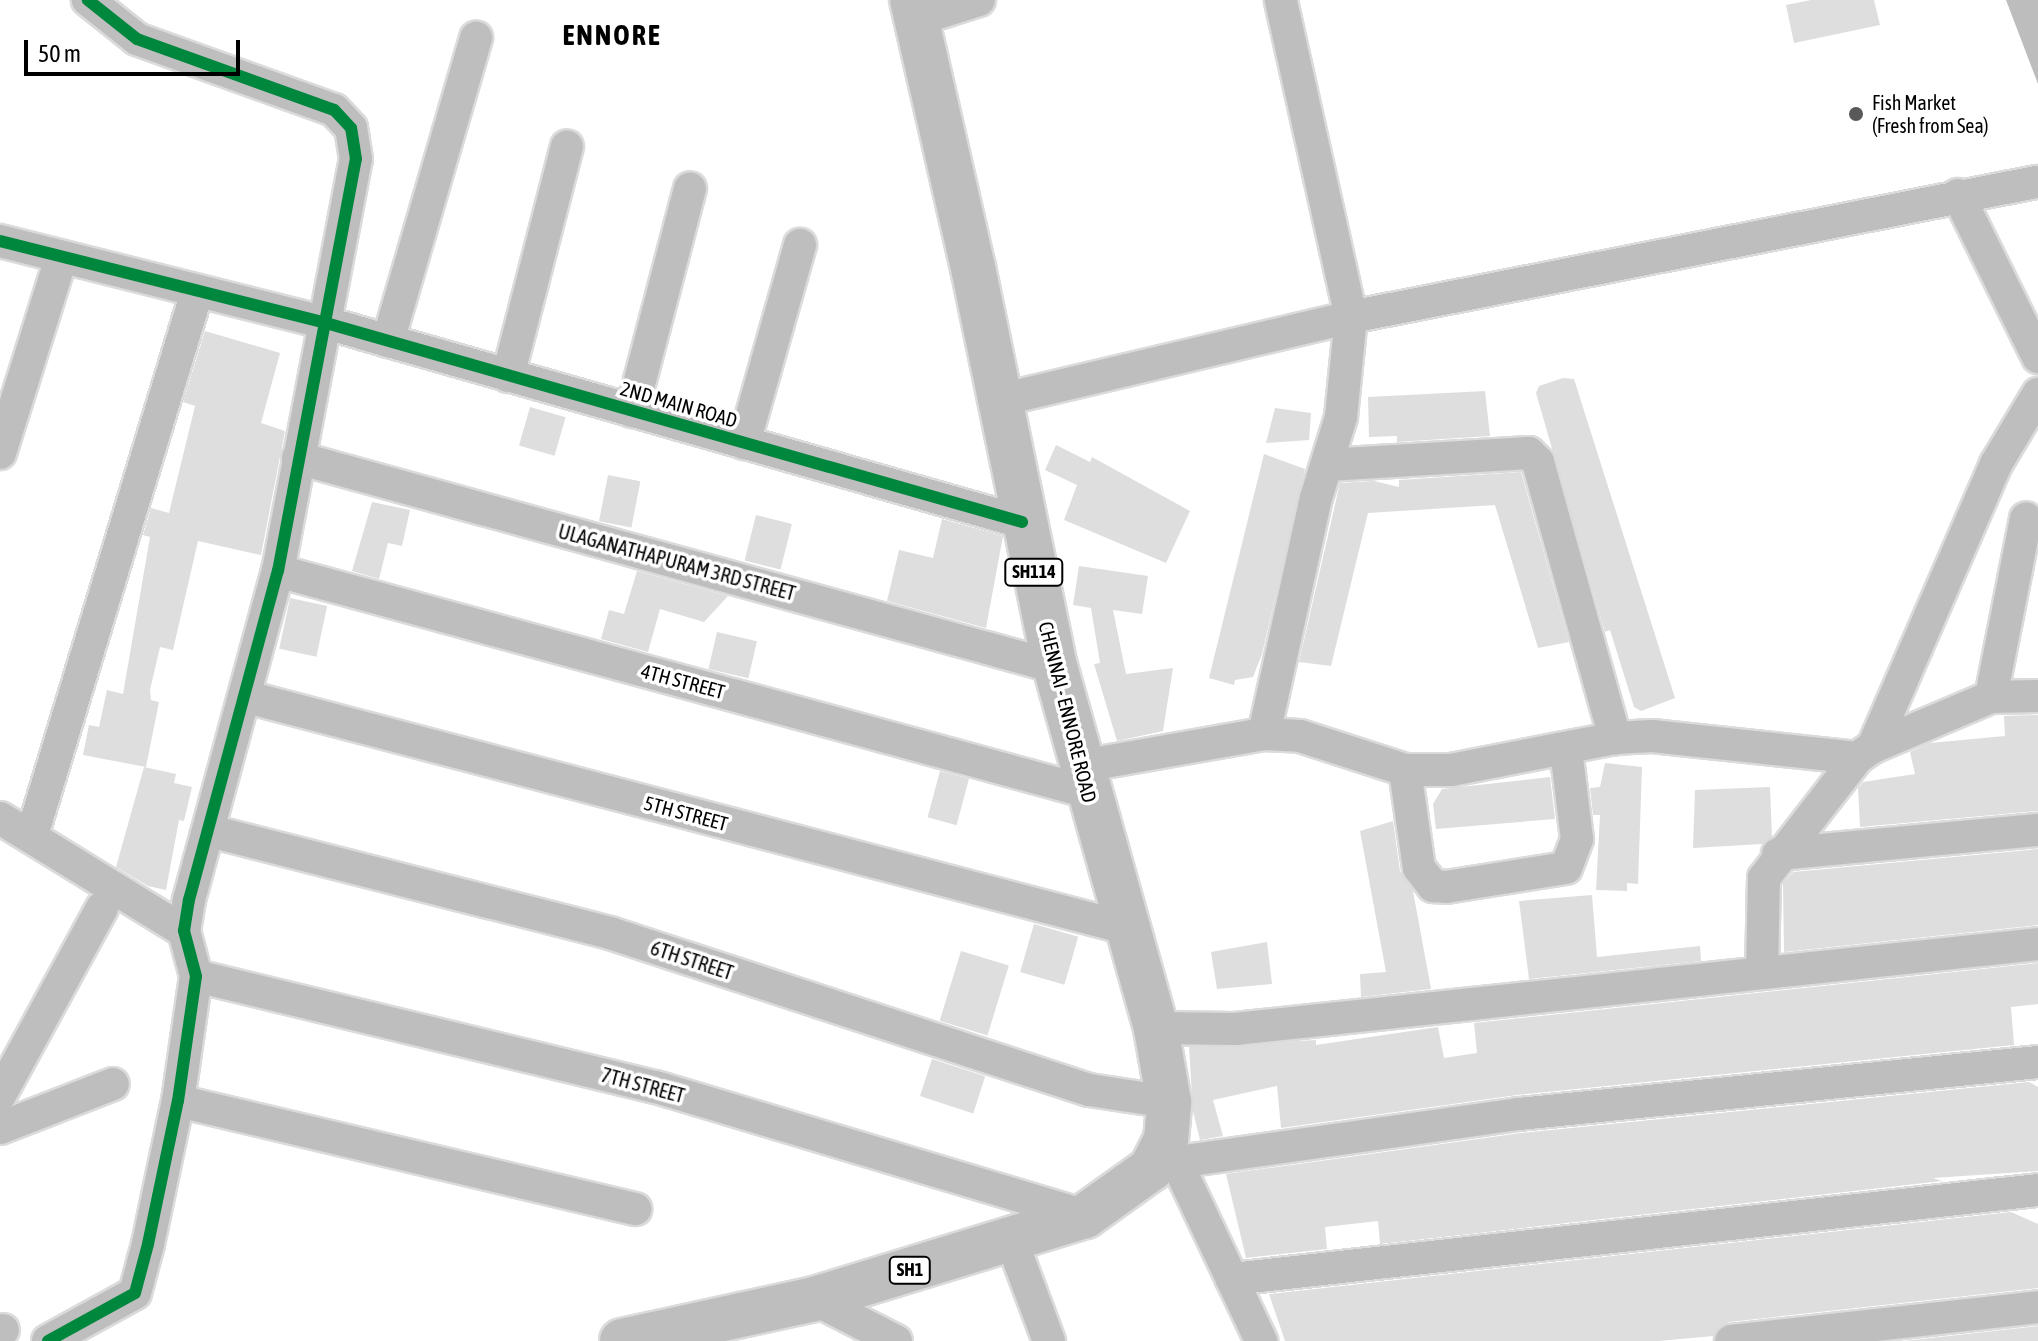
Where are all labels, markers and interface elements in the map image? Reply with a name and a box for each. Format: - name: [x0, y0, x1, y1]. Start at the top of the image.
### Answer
- district label: ENNORE: [562, 18, 662, 52]
- scale bar: [28, 24, 244, 74]
- text: 50 m: [38, 40, 81, 67]
- place label: Fish Market (Fresh from Sea): [1872, 90, 1988, 137]
- marker: Fish Market (Fresh from Sea): [1847, 105, 1865, 123]
- street label: 2ND MAIN ROAD: [618, 376, 740, 432]
- street label: ULAGANATHAPURAM 3RD STREET: [556, 519, 798, 605]
- road number: SH114: [1004, 558, 1064, 586]
- street label: CHENNAI - ENNORE ROAD: [1034, 619, 1102, 805]
- street label: 4TH STREET: [639, 658, 727, 704]
- street label: 5TH STREET: [642, 790, 730, 836]
- street label: 6TH STREET: [648, 935, 736, 985]
- street label: 7TH STREET: [599, 1062, 687, 1108]
- road number: SH1: [888, 1256, 932, 1284]

